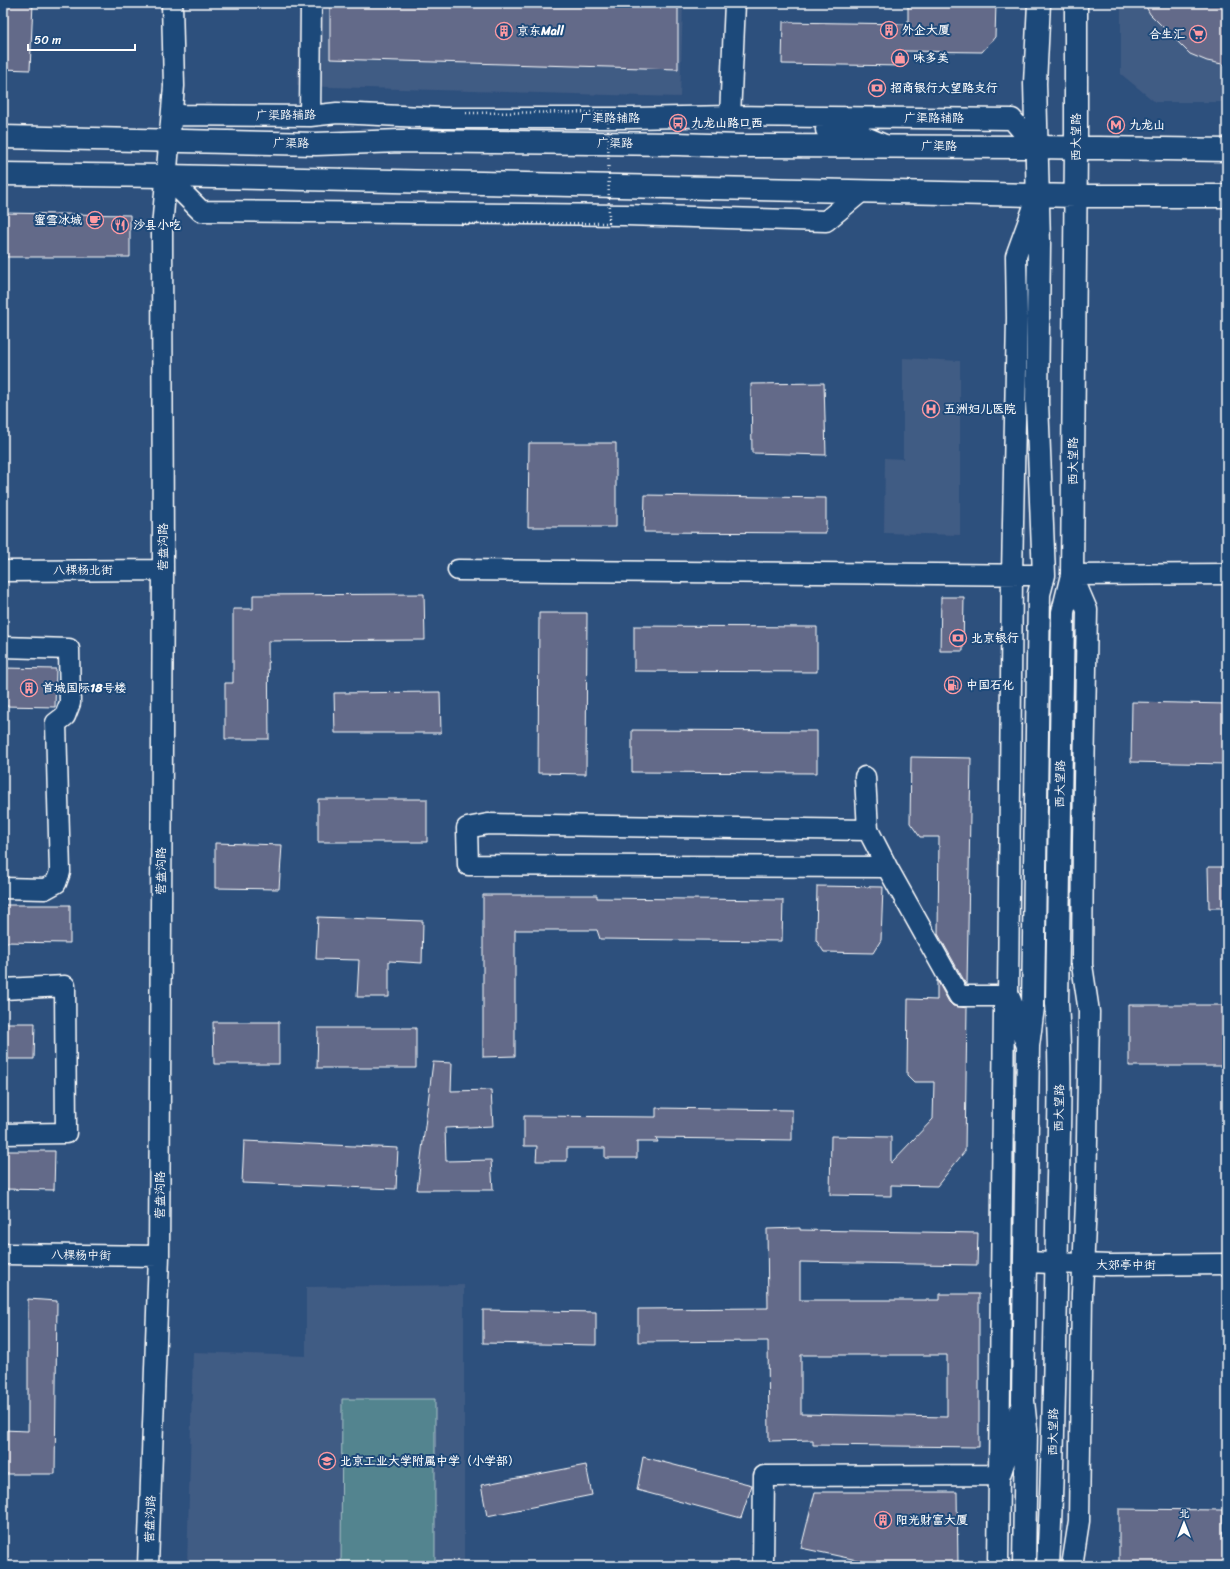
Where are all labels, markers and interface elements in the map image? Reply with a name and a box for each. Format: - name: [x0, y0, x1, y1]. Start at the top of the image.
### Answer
- place label: 外企大厦: [902, 19, 950, 41]
- place label: 京东Mall: [517, 20, 564, 42]
- building icon: 外企大厦: [879, 20, 899, 40]
- building icon: 京东Mall: [494, 21, 514, 41]
- place label: 合生汇: [1149, 23, 1185, 45]
- supermarket icon: 合生汇: [1188, 24, 1208, 44]
- scale bar: [28, 26, 135, 52]
- text: 50 m: [34, 29, 61, 51]
- place label: 味多美: [913, 47, 949, 69]
- shop icon: 味多美: [890, 48, 910, 68]
- place label: 招商银行大望路支行: [890, 77, 998, 99]
- bank icon: 招商银行大望路支行: [867, 78, 887, 98]
- street label: 广渠路辅路: [256, 103, 316, 127]
- street label: 广渠路辅路: [580, 107, 640, 129]
- street label: 广渠路辅路: [904, 107, 964, 129]
- place label: 九龙山路口西: [691, 112, 763, 134]
- bus stop icon: 九龙山路口西: [668, 113, 688, 133]
- street label: 西大望路: [1065, 113, 1087, 161]
- place label: 九龙山: [1129, 114, 1165, 136]
- metro station icon: 九龙山: [1106, 115, 1126, 135]
- street label: 广渠路: [273, 132, 309, 154]
- street label: 广渠路: [597, 132, 633, 154]
- street label: 广渠路: [921, 135, 957, 157]
- place label: 蜜雪冰城: [34, 209, 82, 231]
- cafe icon: 蜜雪冰城: [85, 210, 105, 230]
- place label: 沙县小吃: [133, 214, 181, 236]
- restaurant icon: 沙县小吃: [110, 215, 130, 235]
- place label: 五洲妇儿医院: [944, 398, 1016, 420]
- hospital icon: 五洲妇儿医院: [921, 399, 941, 419]
- street label: 西大望路: [1062, 437, 1084, 485]
- street label: 营盘沟路: [152, 523, 174, 571]
- street label: 八棵杨北街: [53, 559, 113, 581]
- place label: 北京银行: [971, 627, 1019, 649]
- bank icon: 北京银行: [948, 628, 968, 648]
- place label: 中国石化: [966, 674, 1014, 696]
- fuel station icon: 中国石化: [943, 675, 963, 695]
- place label: 首城国际18号楼: [42, 677, 126, 699]
- building icon: 首城国际18号楼: [19, 678, 39, 698]
- street label: 西大望路: [1049, 760, 1071, 808]
- street label: 营盘沟路: [150, 847, 172, 895]
- street label: 西大望路: [1048, 1084, 1070, 1132]
- street label: 营盘沟路: [149, 1171, 171, 1219]
- street label: 八棵杨中街: [51, 1243, 111, 1267]
- street label: 大郊亭中街: [1096, 1254, 1156, 1276]
- street label: 西大望路: [1042, 1408, 1064, 1456]
- place label: 北京工业大学附属中学（小学部）: [340, 1450, 520, 1472]
- school or university icon: 北京工业大学附属中学（小学部）: [317, 1451, 337, 1471]
- street label: 营盘沟路: [138, 1495, 162, 1543]
- north arrow: [1164, 1503, 1204, 1543]
- text: 北: [1179, 1504, 1190, 1523]
- place label: 阳光财富大厦: [896, 1509, 968, 1531]
- building icon: 阳光财富大厦: [873, 1510, 893, 1530]

